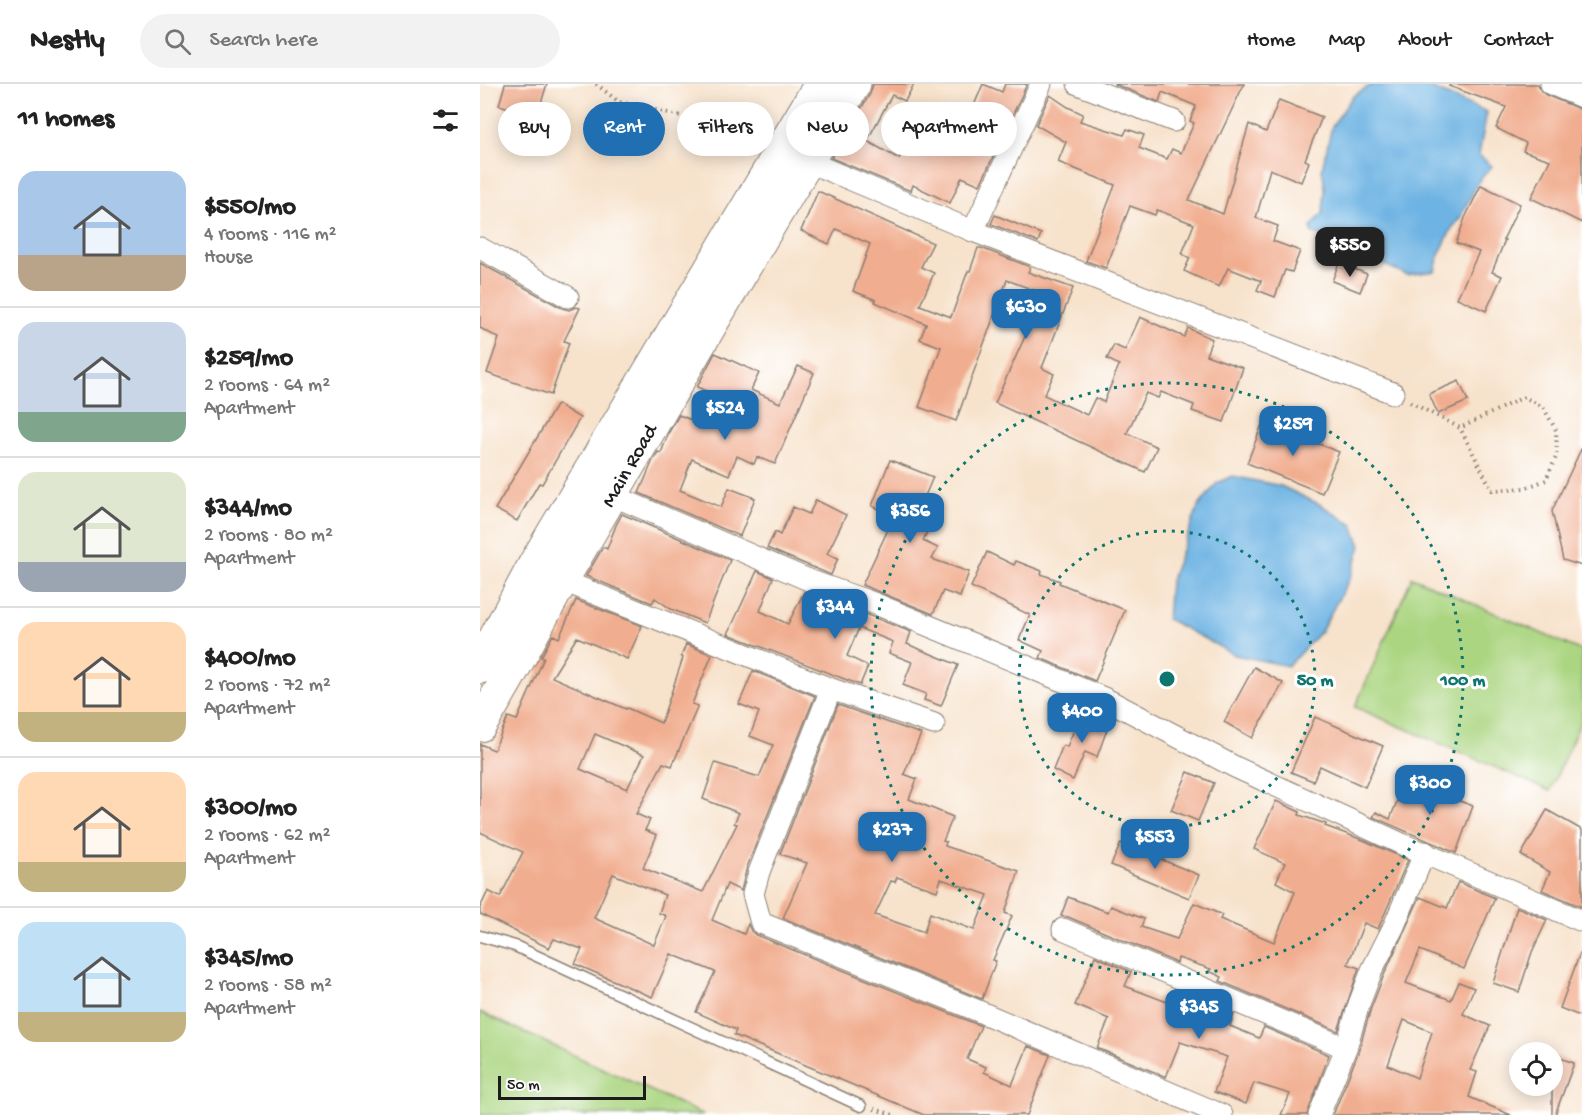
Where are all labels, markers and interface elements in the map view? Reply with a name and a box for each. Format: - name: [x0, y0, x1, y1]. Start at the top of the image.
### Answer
- search box: [140, 14, 560, 68]
- text: Nestly: [30, 25, 104, 58]
- icon: search: [161, 25, 194, 58]
- text: Search here: [209, 28, 318, 54]
- text: Home: [1247, 29, 1295, 54]
- text: Map: [1328, 29, 1365, 54]
- text: About: [1398, 29, 1451, 54]
- text: Contact: [1484, 29, 1552, 54]
- chip: Buy: [498, 102, 571, 156]
- chip: Rent: [583, 102, 665, 156]
- chip: Filters: [677, 102, 774, 156]
- chip: New: [786, 102, 869, 156]
- chip: Apartment: [881, 102, 1017, 156]
- icon: filters: [429, 104, 462, 137]
- text: 11 homes: [18, 105, 114, 136]
- text: $550/mo: [204, 193, 296, 224]
- icon: home: [66, 195, 138, 267]
- text: 4 rooms · 116 m²: [204, 224, 337, 247]
- pin: $550: [1314, 227, 1386, 278]
- text: $550: [1329, 235, 1371, 258]
- text: House: [204, 247, 253, 270]
- pin: $630: [990, 289, 1062, 340]
- text: $630: [1006, 297, 1046, 320]
- text: $259/mo: [204, 344, 293, 375]
- icon: home: [66, 346, 138, 418]
- text: 2 rooms · 64 m²: [204, 375, 330, 398]
- pin: $524: [689, 390, 761, 441]
- text: Apartment: [204, 398, 294, 421]
- text: $524: [706, 398, 744, 421]
- pin: $259: [1257, 406, 1329, 457]
- text: $259: [1273, 414, 1313, 437]
- street label: Main Road: [597, 419, 666, 513]
- pin: $356: [874, 493, 946, 544]
- text: $344/mo: [204, 494, 292, 525]
- icon: home: [66, 496, 138, 568]
- text: $356: [890, 501, 930, 524]
- text: 2 rooms · 80 m²: [204, 525, 333, 548]
- text: Apartment: [204, 548, 294, 571]
- pin: $344: [799, 589, 871, 640]
- text: $344: [816, 597, 854, 620]
- text: $400/mo: [204, 644, 296, 675]
- icon: home: [66, 646, 138, 718]
- centre of rings: [1157, 669, 1177, 689]
- text: 50 m: [1297, 671, 1334, 692]
- text: 100 m: [1440, 671, 1486, 692]
- text: 2 rooms · 72 m²: [204, 675, 331, 698]
- pin: $400: [1046, 693, 1118, 744]
- text: Apartment: [204, 698, 294, 721]
- text: $400: [1061, 701, 1103, 724]
- pin: $300: [1394, 765, 1466, 816]
- text: $300: [1409, 773, 1451, 796]
- text: $300/mo: [204, 794, 297, 825]
- icon: home: [66, 796, 138, 868]
- pin: $237: [856, 812, 928, 863]
- pin: $553: [1119, 819, 1191, 870]
- text: $237: [872, 820, 912, 843]
- text: 2 rooms · 62 m²: [204, 825, 331, 848]
- text: $553: [1135, 827, 1175, 850]
- text: Apartment: [204, 848, 294, 871]
- text: $345/mo: [204, 944, 293, 975]
- icon: home: [66, 946, 138, 1018]
- text: 2 rooms · 58 m²: [204, 975, 332, 998]
- pin: $345: [1163, 989, 1235, 1040]
- text: $345: [1179, 997, 1219, 1020]
- text: Apartment: [204, 998, 294, 1021]
- map controls: [1509, 1042, 1563, 1096]
- button: locate: [1509, 1042, 1563, 1096]
- scale bar: [498, 1073, 646, 1100]
- text: 50 m: [507, 1077, 540, 1096]

